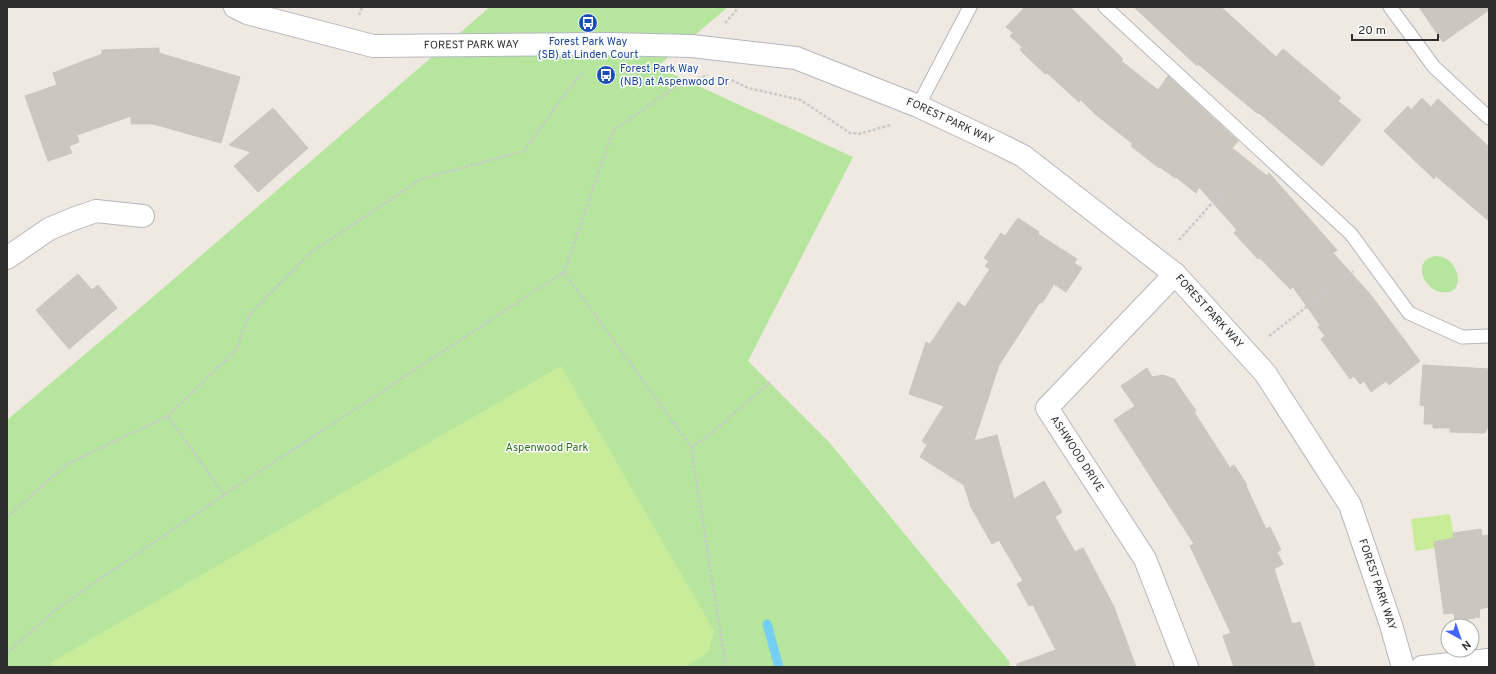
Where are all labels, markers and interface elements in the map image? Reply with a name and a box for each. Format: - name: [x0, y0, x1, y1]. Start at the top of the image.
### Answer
- bus stop icon: Forest Park Way (SB) at Linden Court: [577, 12, 599, 34]
- scale bar: [1352, 16, 1438, 42]
- text: 20 m: [1358, 23, 1386, 39]
- place label: Forest Park Way (SB) at Linden Court: [538, 35, 638, 62]
- street label: FOREST PARK WAY: [424, 38, 519, 53]
- place label: Forest Park Way (NB) at Aspenwood Dr: [620, 62, 730, 89]
- bus stop icon: Forest Park Way (NB) at Aspenwood Dr: [595, 64, 617, 86]
- street label: FOREST PARK WAY: [904, 95, 996, 148]
- street label: FOREST PARK WAY: [1172, 272, 1246, 352]
- street label: ASHWOOD DRIVE: [1047, 413, 1107, 495]
- park label: Aspenwood Park: [506, 441, 589, 455]
- street label: FOREST PARK WAY: [1355, 537, 1399, 632]
- north arrow: [1440, 618, 1480, 658]
- text: N: [1458, 637, 1473, 653]

